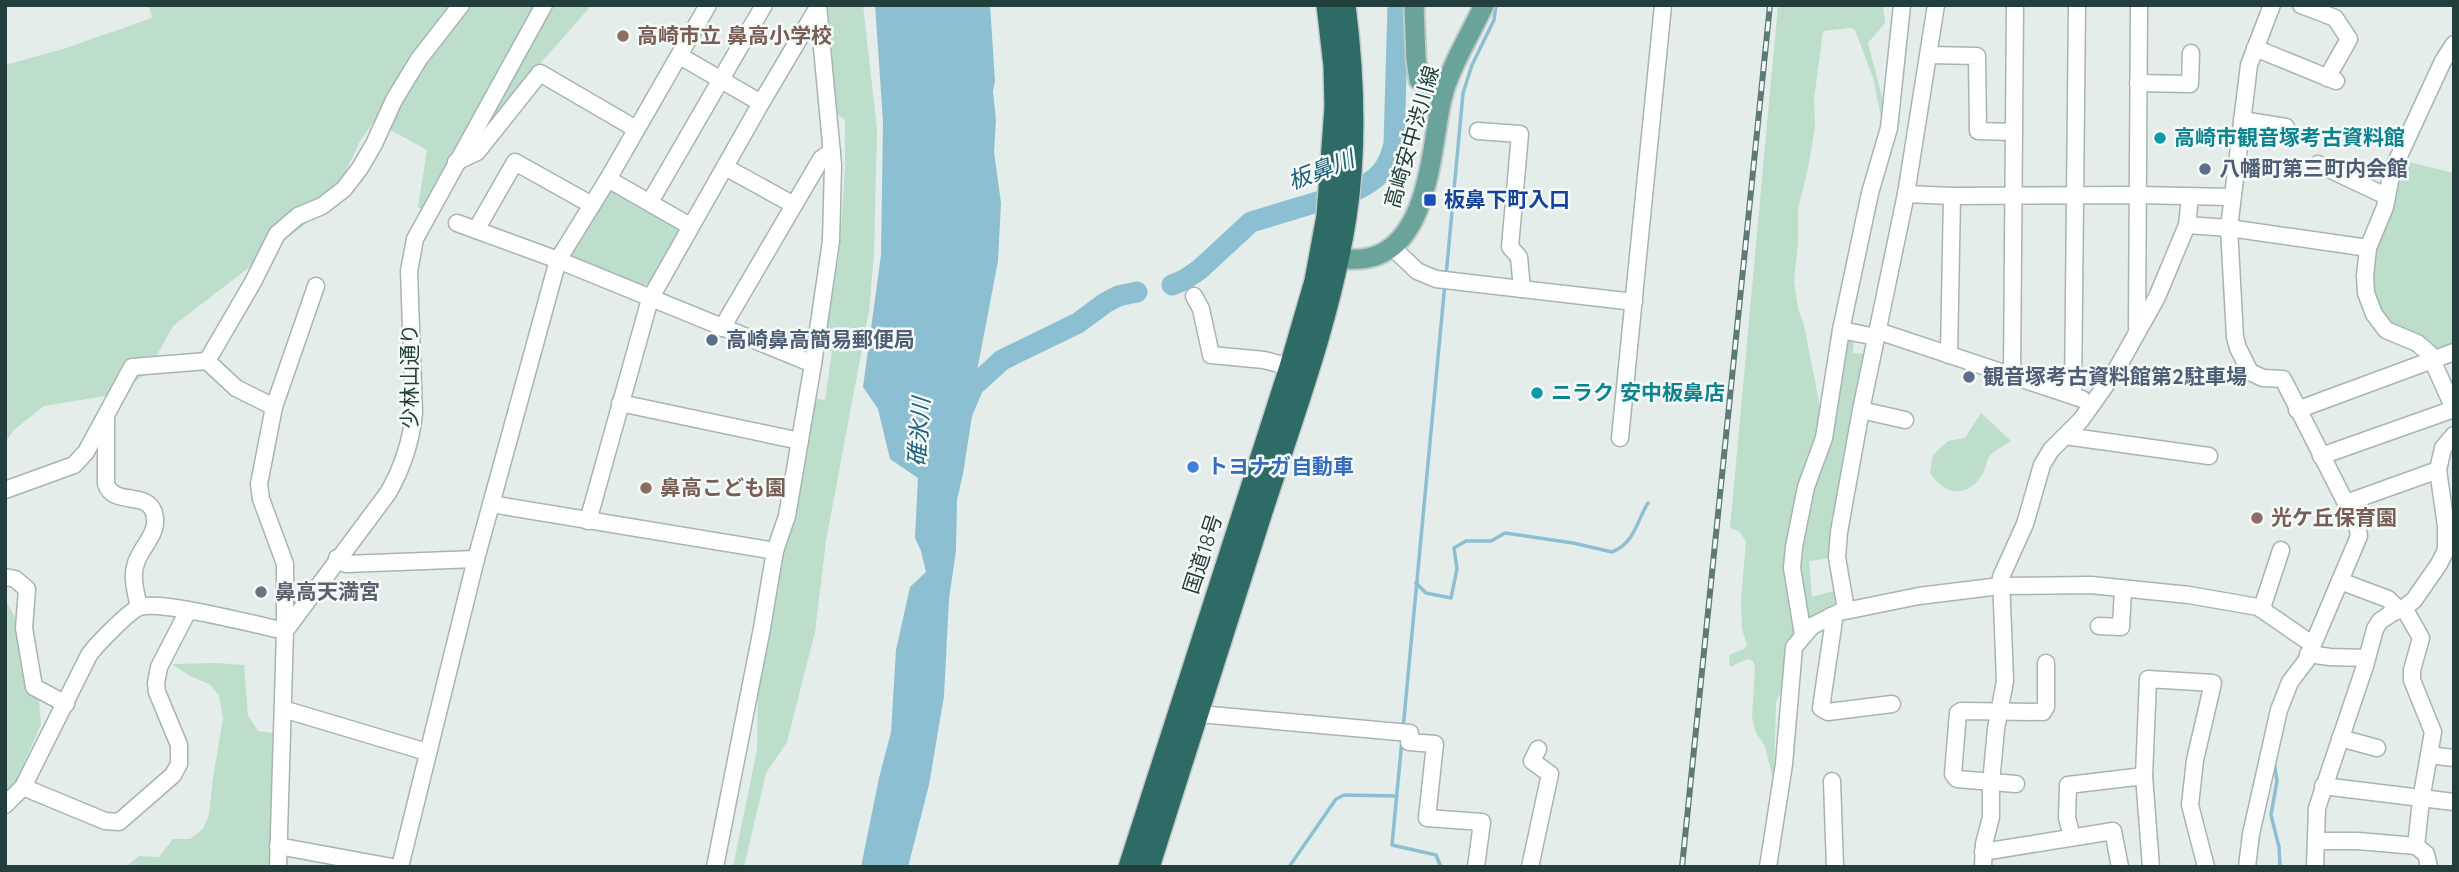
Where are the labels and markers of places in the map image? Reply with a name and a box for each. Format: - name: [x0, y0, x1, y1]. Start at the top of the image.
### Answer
- place label: 高崎市立 鼻高小学校: [637, 22, 832, 48]
- marker: 高崎市立 鼻高小学校: [615, 28, 631, 44]
- place label: 高崎市観音塚考古資料館: [2174, 124, 2405, 150]
- marker: 高崎市観音塚考古資料館: [2152, 130, 2168, 146]
- place label: 八幡町第三町内会館: [2219, 155, 2408, 181]
- marker: 八幡町第三町内会館: [2197, 161, 2213, 177]
- place label: 板鼻下町入口: [1444, 186, 1570, 212]
- marker: 板鼻下町入口: [1422, 192, 1438, 208]
- place label: 高崎鼻高簡易郵便局: [726, 326, 915, 352]
- marker: 高崎鼻高簡易郵便局: [704, 332, 720, 348]
- place label: 観音塚考古資料館第2駐車場: [1983, 363, 2247, 389]
- marker: 観音塚考古資料館第2駐車場: [1961, 369, 1977, 385]
- place label: ニラク 安中板鼻店: [1551, 379, 1725, 405]
- marker: ニラク 安中板鼻店: [1529, 385, 1545, 401]
- place label: トヨナガ自動車: [1207, 453, 1354, 479]
- marker: トヨナガ自動車: [1185, 459, 1201, 475]
- place label: 鼻高こども園: [660, 474, 786, 500]
- marker: 鼻高こども園: [638, 480, 654, 496]
- place label: 光ケ丘保育園: [2271, 504, 2397, 530]
- marker: 光ケ丘保育園: [2249, 510, 2265, 526]
- place label: 鼻高天満宮: [275, 578, 380, 604]
- marker: 鼻高天満宮: [253, 584, 269, 600]

